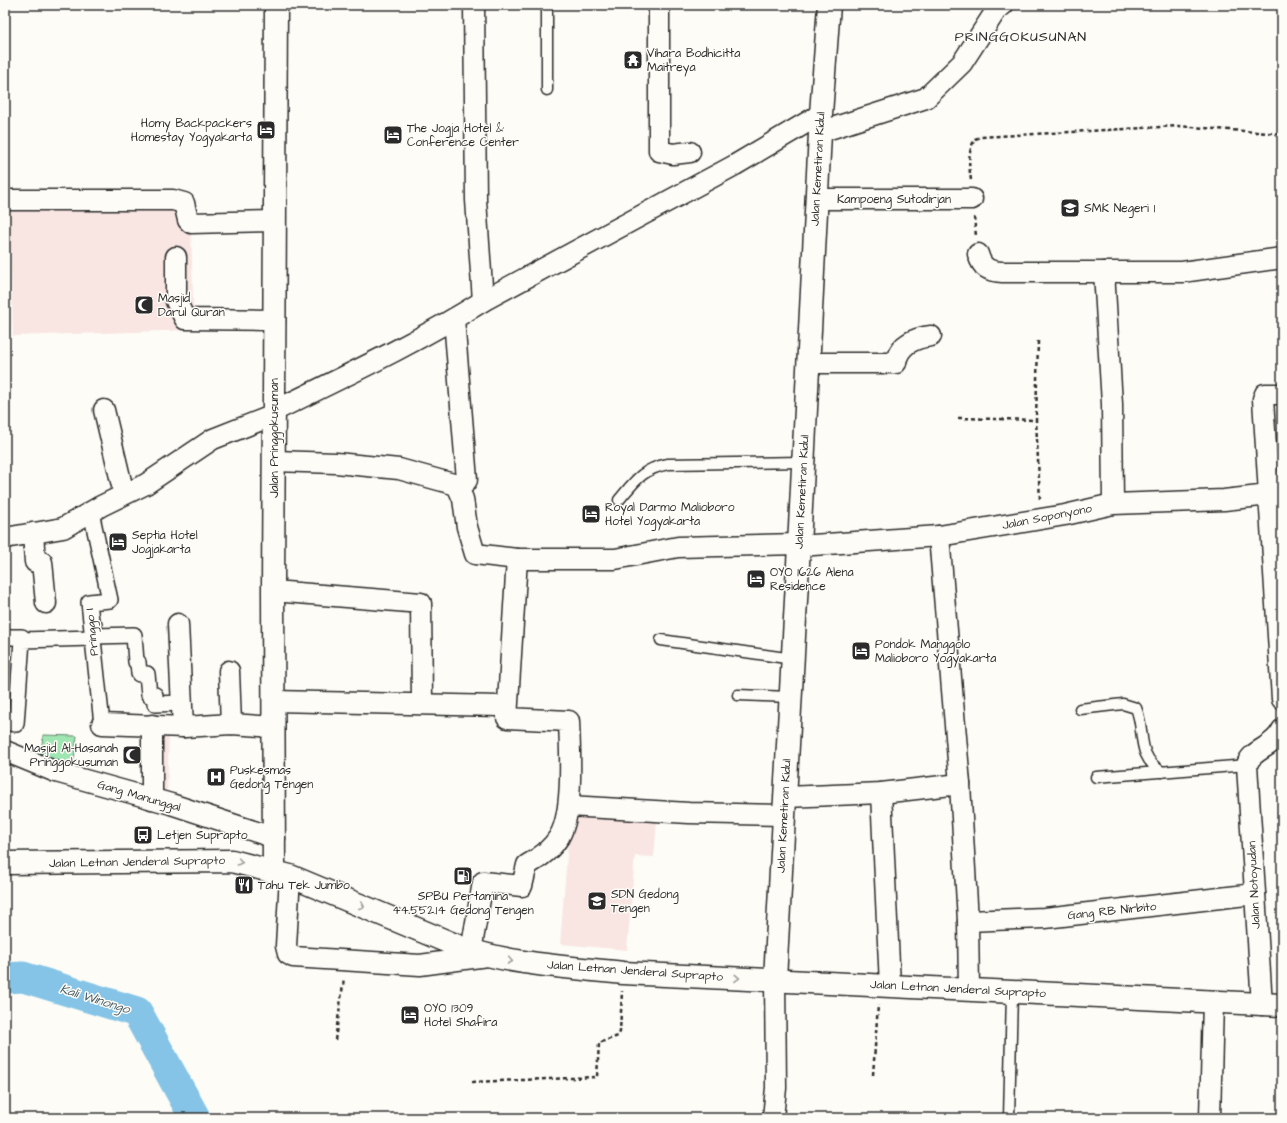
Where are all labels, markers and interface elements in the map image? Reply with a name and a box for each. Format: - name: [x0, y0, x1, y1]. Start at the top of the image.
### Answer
- district label: PRINGGOKUSUNAN: [955, 27, 1087, 47]
- place label: Vihara Bodhicitta Maitreya: [647, 45, 740, 77]
- temple icon: Vihara Bodhicitta Maitreya: [622, 49, 644, 71]
- street label: Jalan Kemetiran Kidul: [807, 111, 829, 226]
- place label: Homy Backpackers Homestay Yogyakarta: [131, 115, 252, 147]
- hotel icon: Homy Backpackers Homestay Yogyakarta: [255, 119, 277, 141]
- place label: The Jogja Hotel & Conference Center: [407, 120, 519, 151]
- hotel icon: The Jogja Hotel & Conference Center: [382, 124, 404, 146]
- street label: Kampoeng Sutodirjan: [837, 191, 951, 209]
- school or university icon: SMK Negeri 1: [1059, 197, 1081, 219]
- place label: SMK Negeri 1: [1084, 200, 1156, 218]
- place label: Masjid Darul Quran: [158, 290, 225, 321]
- mosque icon: Masjid Darul Quran: [133, 294, 155, 316]
- street label: Jalan Pringgokusuman: [266, 378, 284, 498]
- street label: Jalan Kemetiran Kidul: [791, 434, 813, 549]
- place label: Royal Darmo Malioboro Hotel Yogyakarta: [605, 499, 735, 531]
- street label: Jalan Soponyono: [1001, 500, 1094, 535]
- hotel icon: Royal Darmo Malioboro Hotel Yogyakarta: [580, 503, 602, 525]
- place label: Septia Hotel Jogjakarta: [132, 527, 198, 559]
- hotel icon: Septia Hotel Jogjakarta: [107, 531, 129, 553]
- place label: OYO 1626 Alena Residence: [770, 564, 854, 595]
- hotel icon: OYO 1626 Alena Residence: [745, 568, 767, 590]
- street label: Pringgo I: [81, 607, 104, 657]
- place label: Pondok Manggolo Malioboro Yogyakarta: [875, 636, 996, 668]
- hotel icon: Pondok Manggolo Malioboro Yogyakarta: [850, 640, 872, 662]
- place label: Masjid Al-Hasanah Pringgokusuman: [24, 740, 118, 772]
- mosque icon: Masjid Al-Hasanah Pringgokusuman: [121, 744, 143, 766]
- street label: Jalan Kemetiran Kidul: [773, 758, 795, 873]
- place label: Puskesmas Gedong Tengen: [230, 762, 313, 794]
- hospital icon: Puskesmas Gedong Tengen: [205, 766, 227, 788]
- street label: Gang Manunggal: [95, 776, 183, 817]
- bus stop icon: Letjen Suprapto: [132, 824, 154, 846]
- place label: Letjen Suprapto: [157, 827, 248, 844]
- street label: Jalan Notoyudan: [1243, 841, 1266, 929]
- street label: Jalan Letnan Jenderal Suprapto: [49, 852, 225, 872]
- one-way arrow: [237, 858, 243, 866]
- fuel station icon: SPBU Pertamina 44.552.14 Gedong Tengen: [452, 865, 474, 887]
- restaurant icon: Tahu Tek Jumbo: [233, 874, 255, 896]
- place label: Tahu Tek Jumbo: [258, 877, 350, 894]
- place label: SDN Gedong Tengen: [611, 886, 679, 918]
- place label: SPBU Pertamina 44.552.14 Gedong Tengen: [392, 888, 534, 920]
- school or university icon: SDN Gedong Tengen: [586, 890, 608, 912]
- street label: Gang RB Nirbito: [1067, 898, 1158, 925]
- one-way arrow: [357, 901, 365, 909]
- one-way arrow: [507, 956, 513, 964]
- street label: Jalan Letnan Jenderal Suprapto: [547, 956, 724, 986]
- one-way arrow: [734, 974, 740, 982]
- street label: Jalan Letnan Jenderal Suprapto: [870, 976, 1047, 1002]
- water label: Kali Winongo: [58, 980, 134, 1020]
- place label: OYO 1309 Hotel Shafira: [424, 1000, 497, 1031]
- hotel icon: OYO 1309 Hotel Shafira: [399, 1004, 421, 1026]

